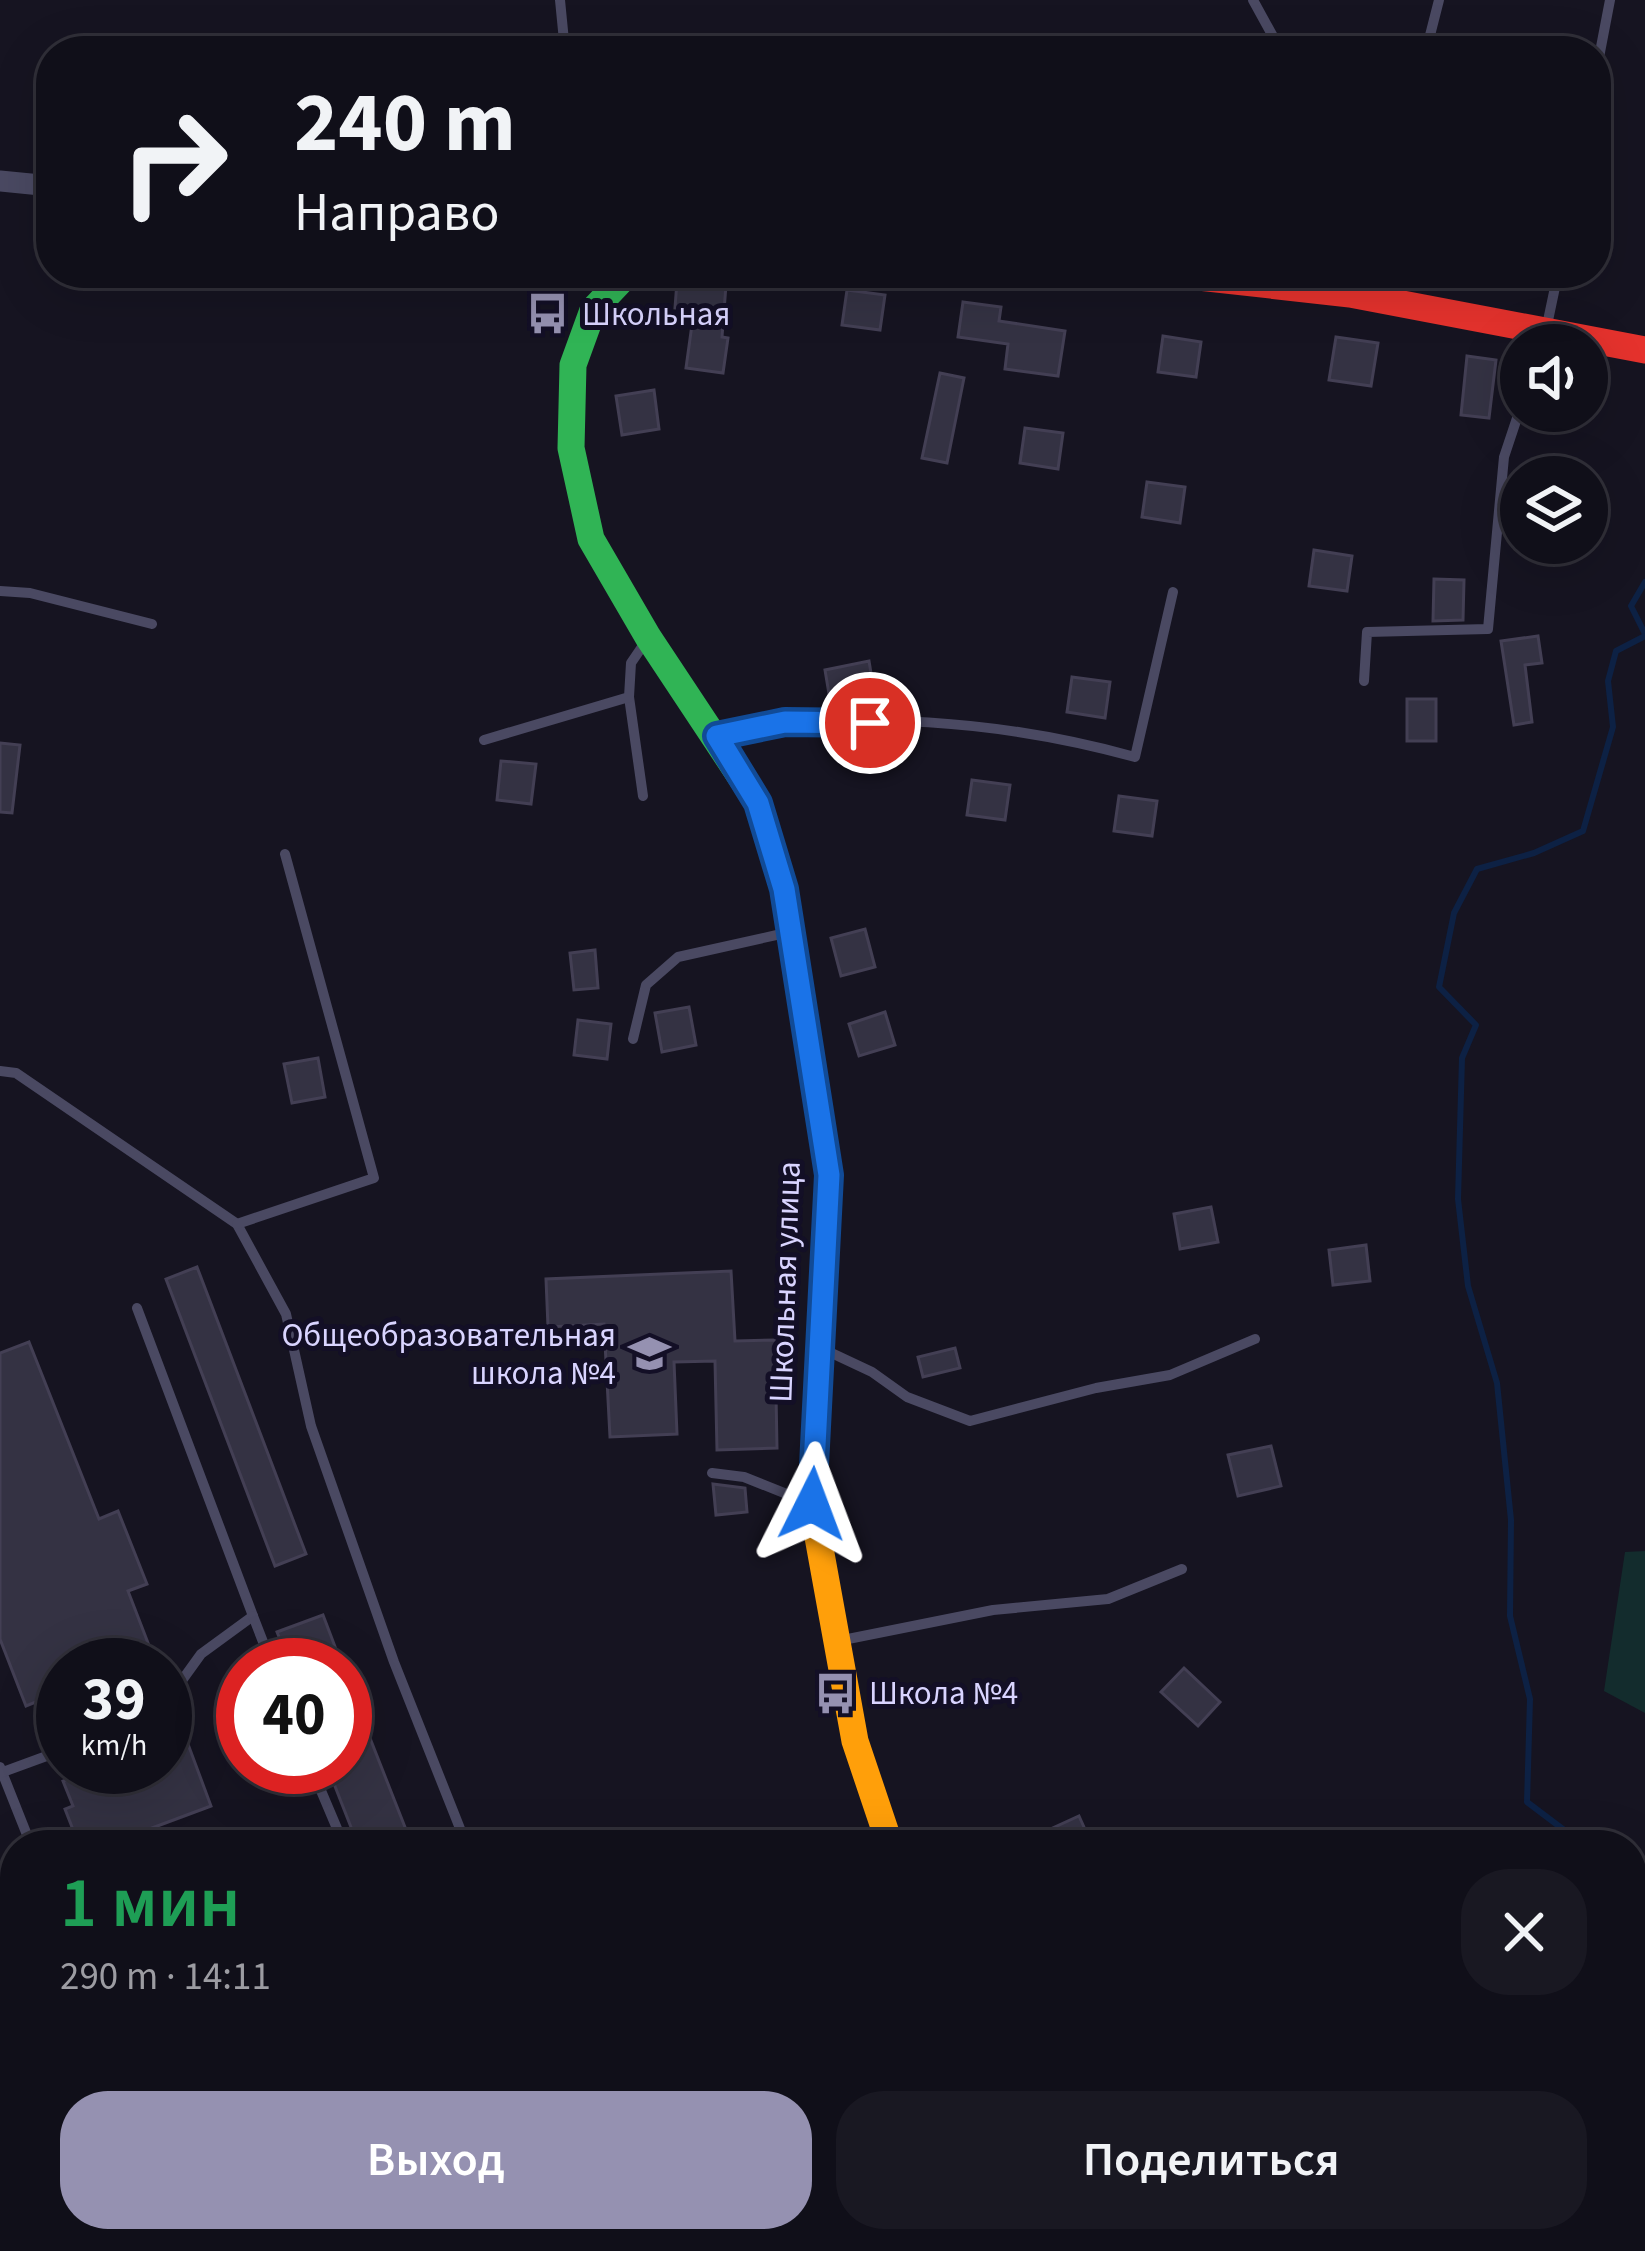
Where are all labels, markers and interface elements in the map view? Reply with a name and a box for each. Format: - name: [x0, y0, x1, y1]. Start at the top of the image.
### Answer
- text: 240 m: [294, 64, 516, 184]
- icon: right: [96, 84, 252, 240]
- text: Направо: [294, 175, 499, 252]
- bus stop icon: Школьная: [525, 291, 571, 337]
- place label: Школьная: [582, 291, 731, 338]
- map controls: [1500, 324, 1608, 564]
- button: sound: [1500, 324, 1608, 432]
- button: layers: [1500, 456, 1608, 564]
- pin: [819, 672, 921, 774]
- icon: arrive: [837, 690, 903, 756]
- street label: Школьная улица: [757, 1160, 813, 1404]
- place label: Общеобразовательная школа №4: [281, 1312, 616, 1397]
- school or university icon: Общеобразовательная школа №4: [627, 1331, 673, 1377]
- position arrow: [749, 1441, 875, 1567]
- speed limit sign: 40: [216, 1638, 372, 1794]
- text: 39: [82, 1658, 146, 1743]
- bus stop icon: Школа №4: [812, 1670, 858, 1716]
- place label: Школа №4: [869, 1670, 1018, 1717]
- text: km/h: [81, 1724, 147, 1767]
- text: 1 мин: [60, 1852, 240, 1955]
- button: close: [1461, 1869, 1587, 1995]
- text: 290 m · 14:11: [60, 1949, 271, 2005]
- button: Выход: [60, 2091, 812, 2229]
- button: Поделиться: [836, 2091, 1587, 2229]

